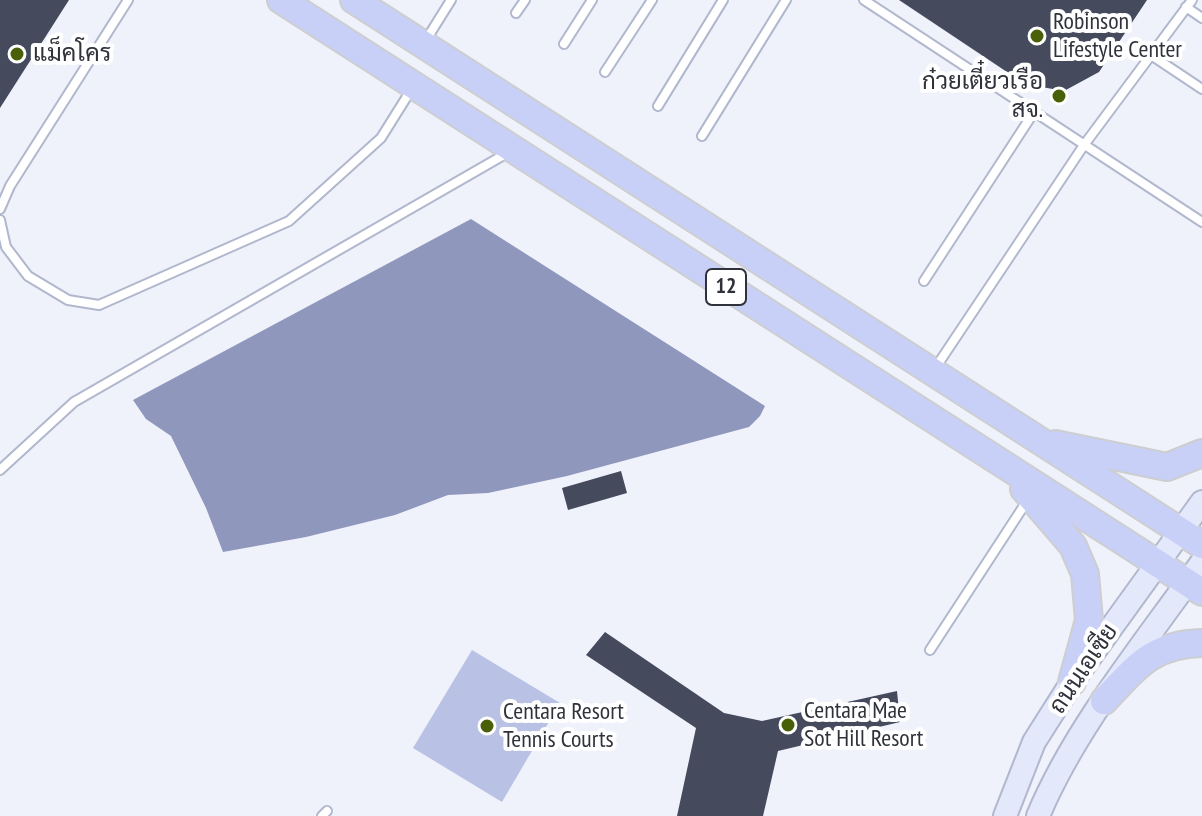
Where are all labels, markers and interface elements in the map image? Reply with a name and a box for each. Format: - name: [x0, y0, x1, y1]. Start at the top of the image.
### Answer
- place label: Robinson Lifestyle Center: [1053, 8, 1182, 64]
- marker: Robinson Lifestyle Center: [1028, 27, 1046, 45]
- place label: แม็คโคร: [33, 40, 111, 68]
- marker: แม็คโคร: [8, 45, 26, 63]
- place label: ก๋วยเตี๋ยวเรือ สจ.: [922, 68, 1043, 124]
- marker: ก๋วยเตี๋ยวเรือ สจ.: [1050, 87, 1068, 105]
- road number: 12: [706, 269, 746, 305]
- street label: ถนนเอเซีย: [1044, 619, 1124, 719]
- place label: Centara Mae Sot Hill Resort: [804, 697, 923, 753]
- place label: Centara Resort Tennis Courts: [503, 698, 624, 754]
- marker: Centara Mae Sot Hill Resort: [779, 716, 797, 734]
- marker: Centara Resort Tennis Courts: [478, 717, 496, 735]

